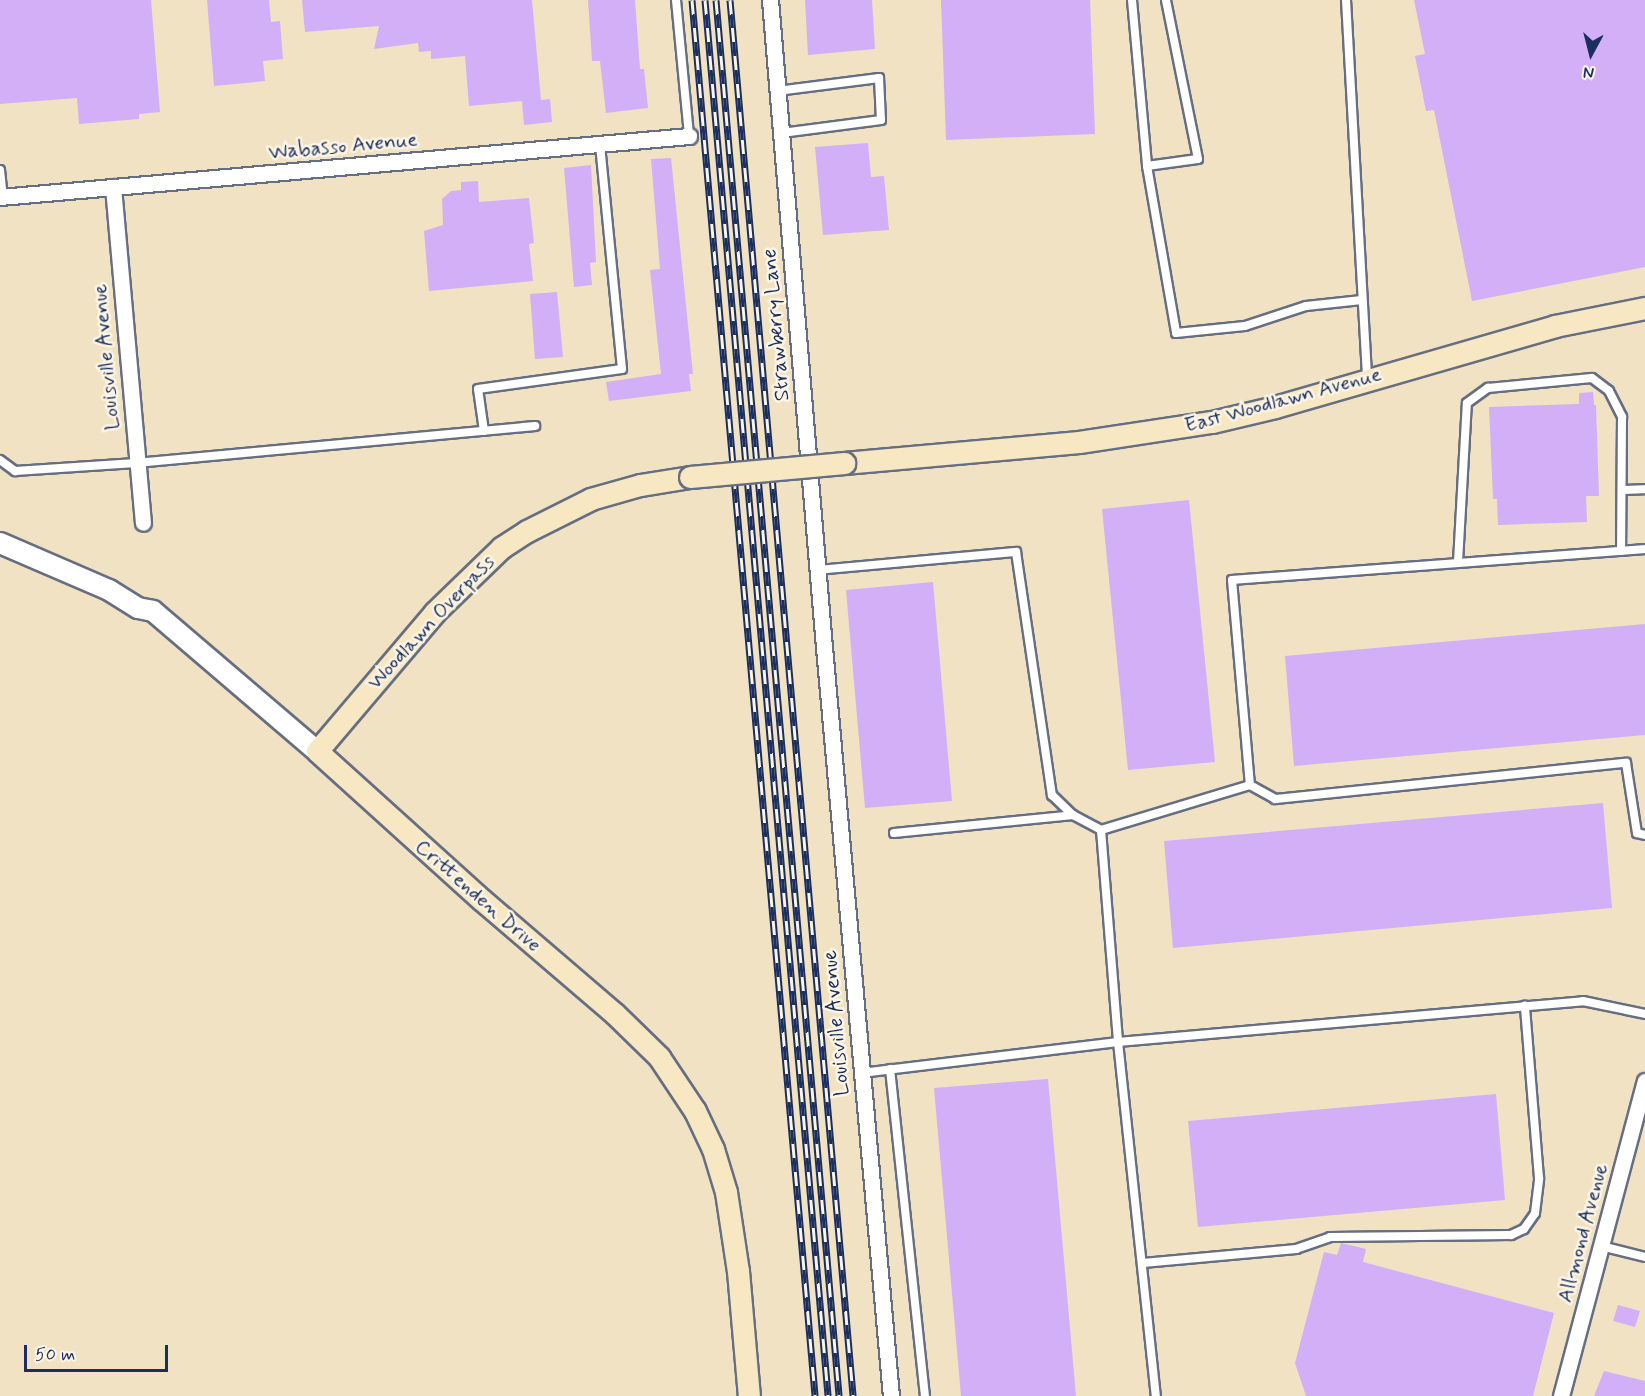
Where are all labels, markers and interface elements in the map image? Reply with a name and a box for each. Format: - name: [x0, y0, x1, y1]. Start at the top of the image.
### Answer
- north arrow: [1561, 24, 1621, 84]
- text: N: [1582, 61, 1595, 83]
- street label: Wabasso Avenue: [267, 127, 419, 165]
- street label: Strawberry Lane: [757, 248, 795, 402]
- street label: Louisville Avenue: [87, 281, 125, 433]
- street label: East Woodlawn Avenue: [1181, 361, 1385, 439]
- street label: Woodlawn Overpass: [362, 549, 500, 695]
- street label: Crittenden Drive: [410, 834, 546, 958]
- street label: Louisville Avenue: [817, 947, 855, 1099]
- street label: Allmond Avenue: [1552, 1158, 1614, 1308]
- scale bar: [27, 1333, 171, 1371]
- text: 50 m: [35, 1343, 75, 1367]

